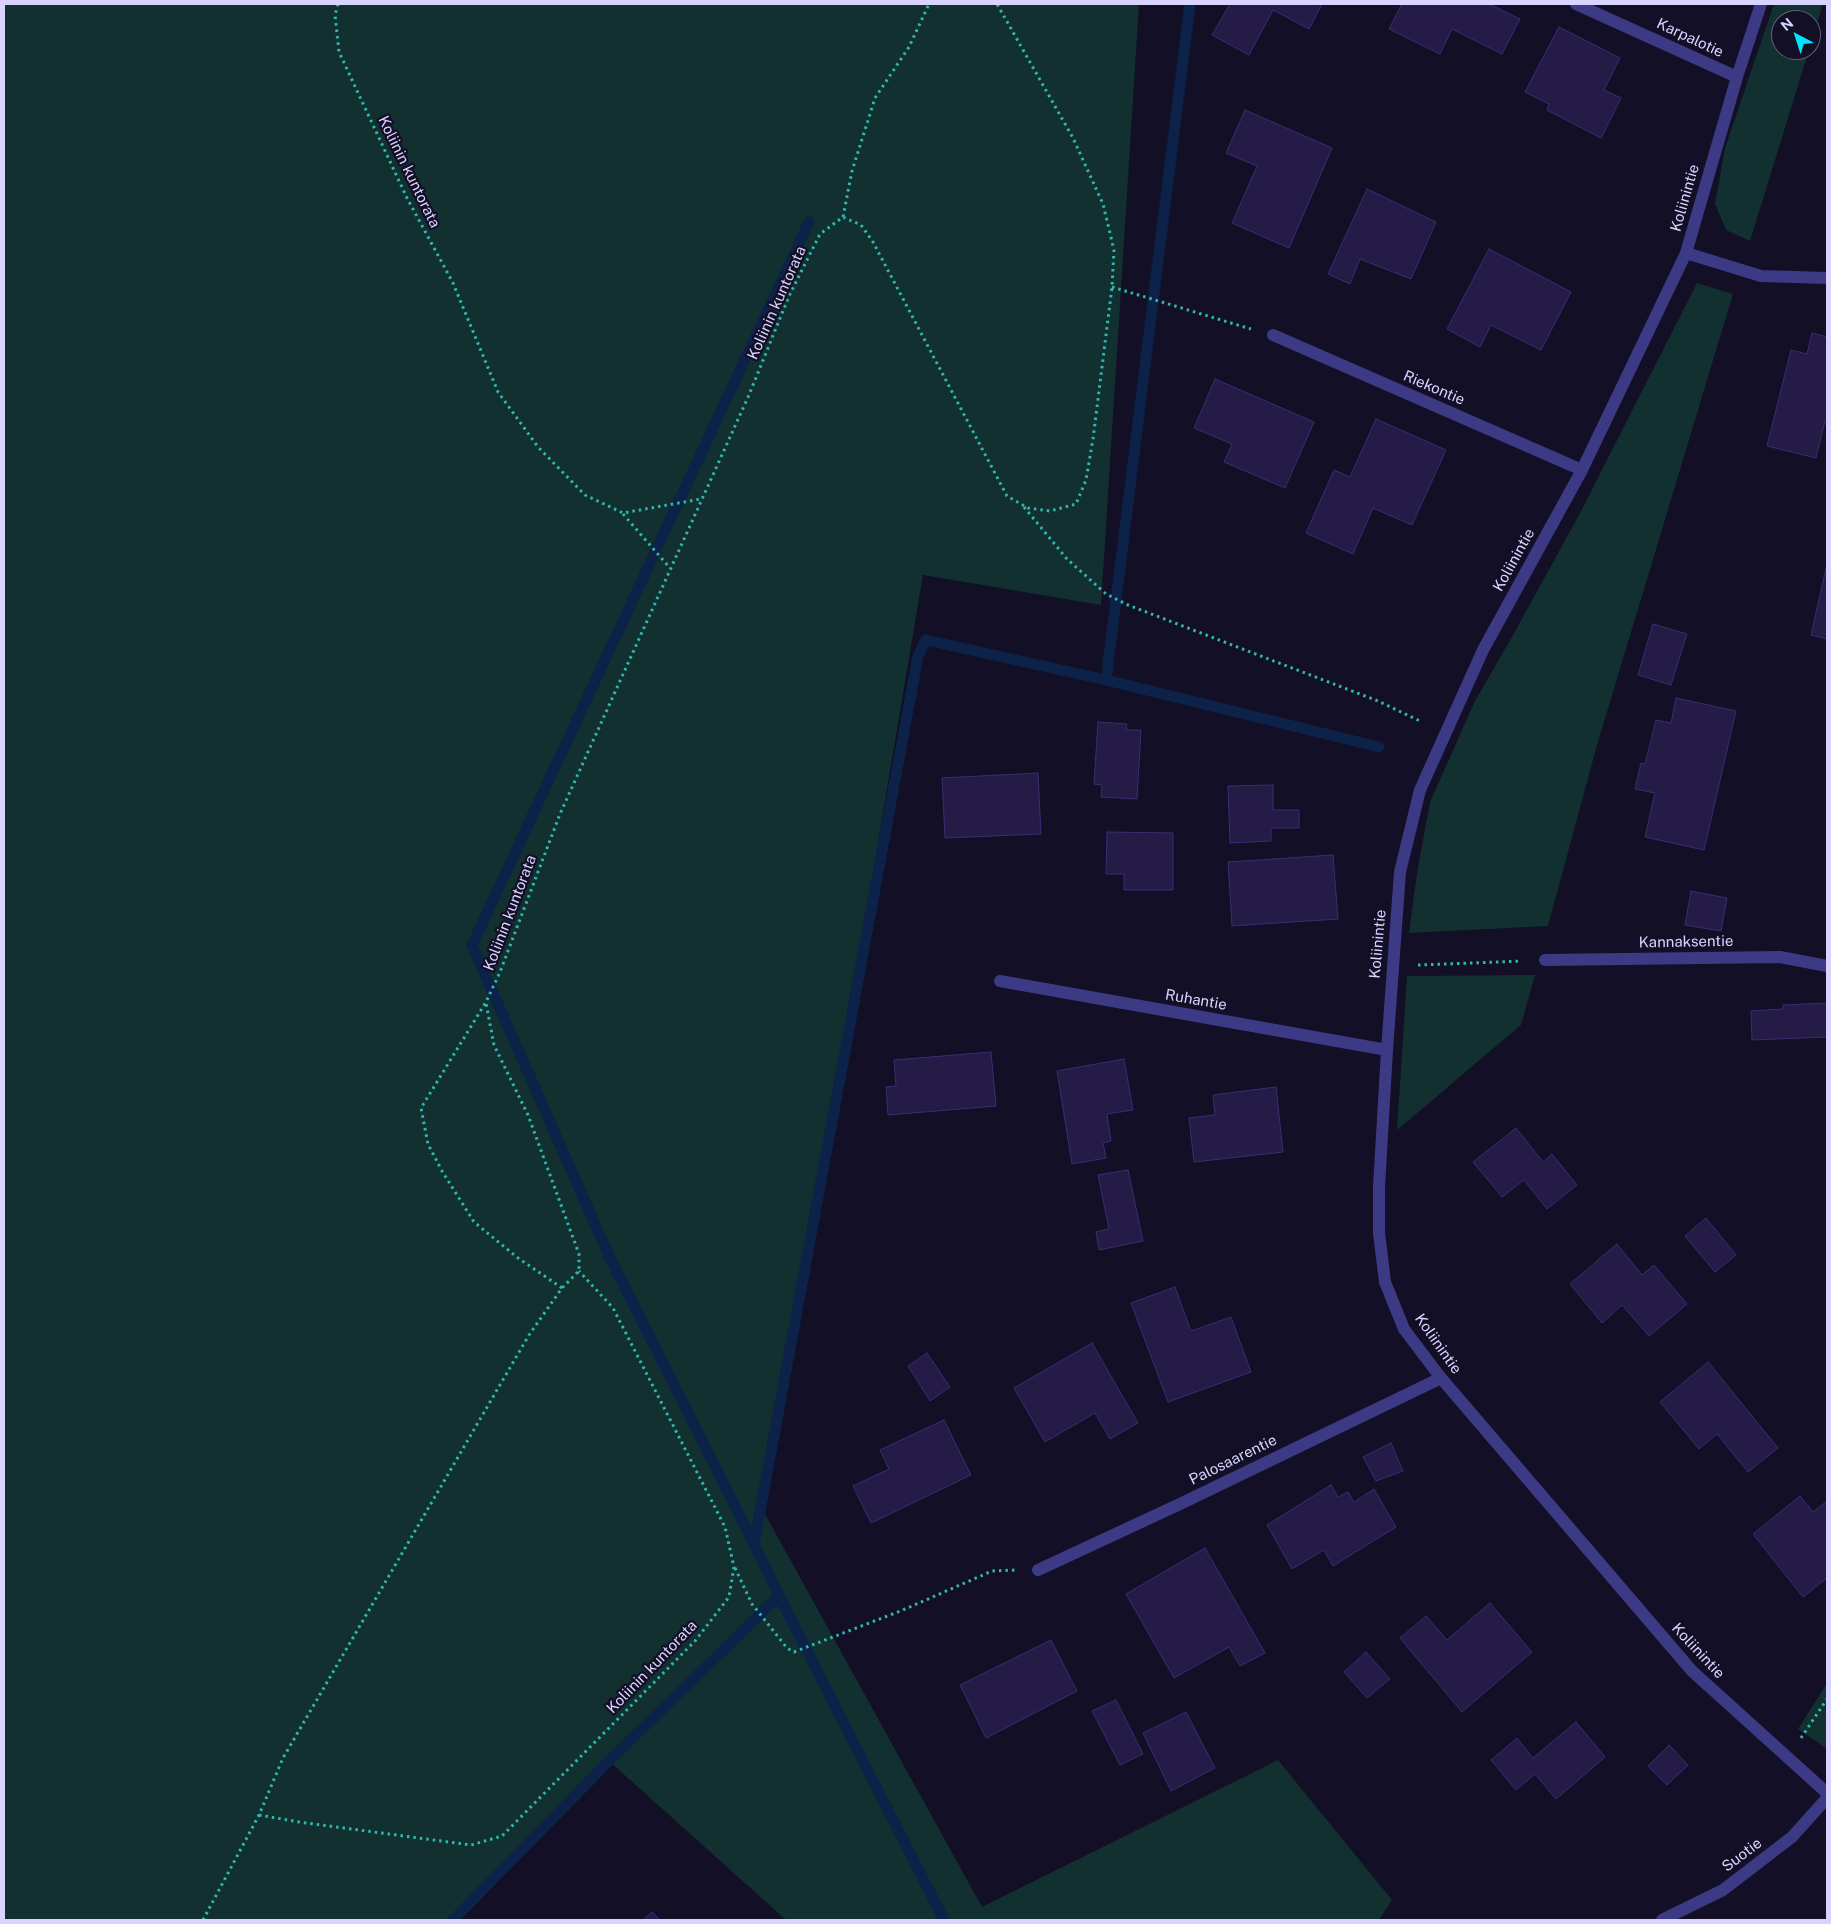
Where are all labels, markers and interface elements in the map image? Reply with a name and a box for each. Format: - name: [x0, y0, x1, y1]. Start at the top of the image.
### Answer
- north arrow: [1771, 10, 1821, 60]
- street label: Karpalotie: [1654, 15, 1726, 61]
- text: N: [1778, 15, 1796, 34]
- street label: Koliinin kuntorata: [374, 113, 444, 231]
- street label: Koliinintie: [1667, 162, 1703, 234]
- street label: Koliinin kuntorata: [744, 243, 810, 363]
- street label: Riekontie: [1400, 367, 1468, 409]
- street label: Koliinintie: [1489, 525, 1539, 595]
- street label: Koliinin kuntorata: [480, 853, 540, 973]
- street label: Koliinintie: [1366, 909, 1390, 979]
- street label: Kannaksentie: [1639, 932, 1733, 952]
- street label: Ruhantie: [1164, 986, 1228, 1014]
- street label: Koliinintie: [1411, 1310, 1465, 1378]
- street label: Palosaarentie: [1186, 1431, 1280, 1489]
- street label: Koliinin kuntorata: [603, 1617, 701, 1717]
- street label: Koliinintie: [1668, 1620, 1728, 1682]
- street label: Suotie: [1719, 1834, 1765, 1876]

